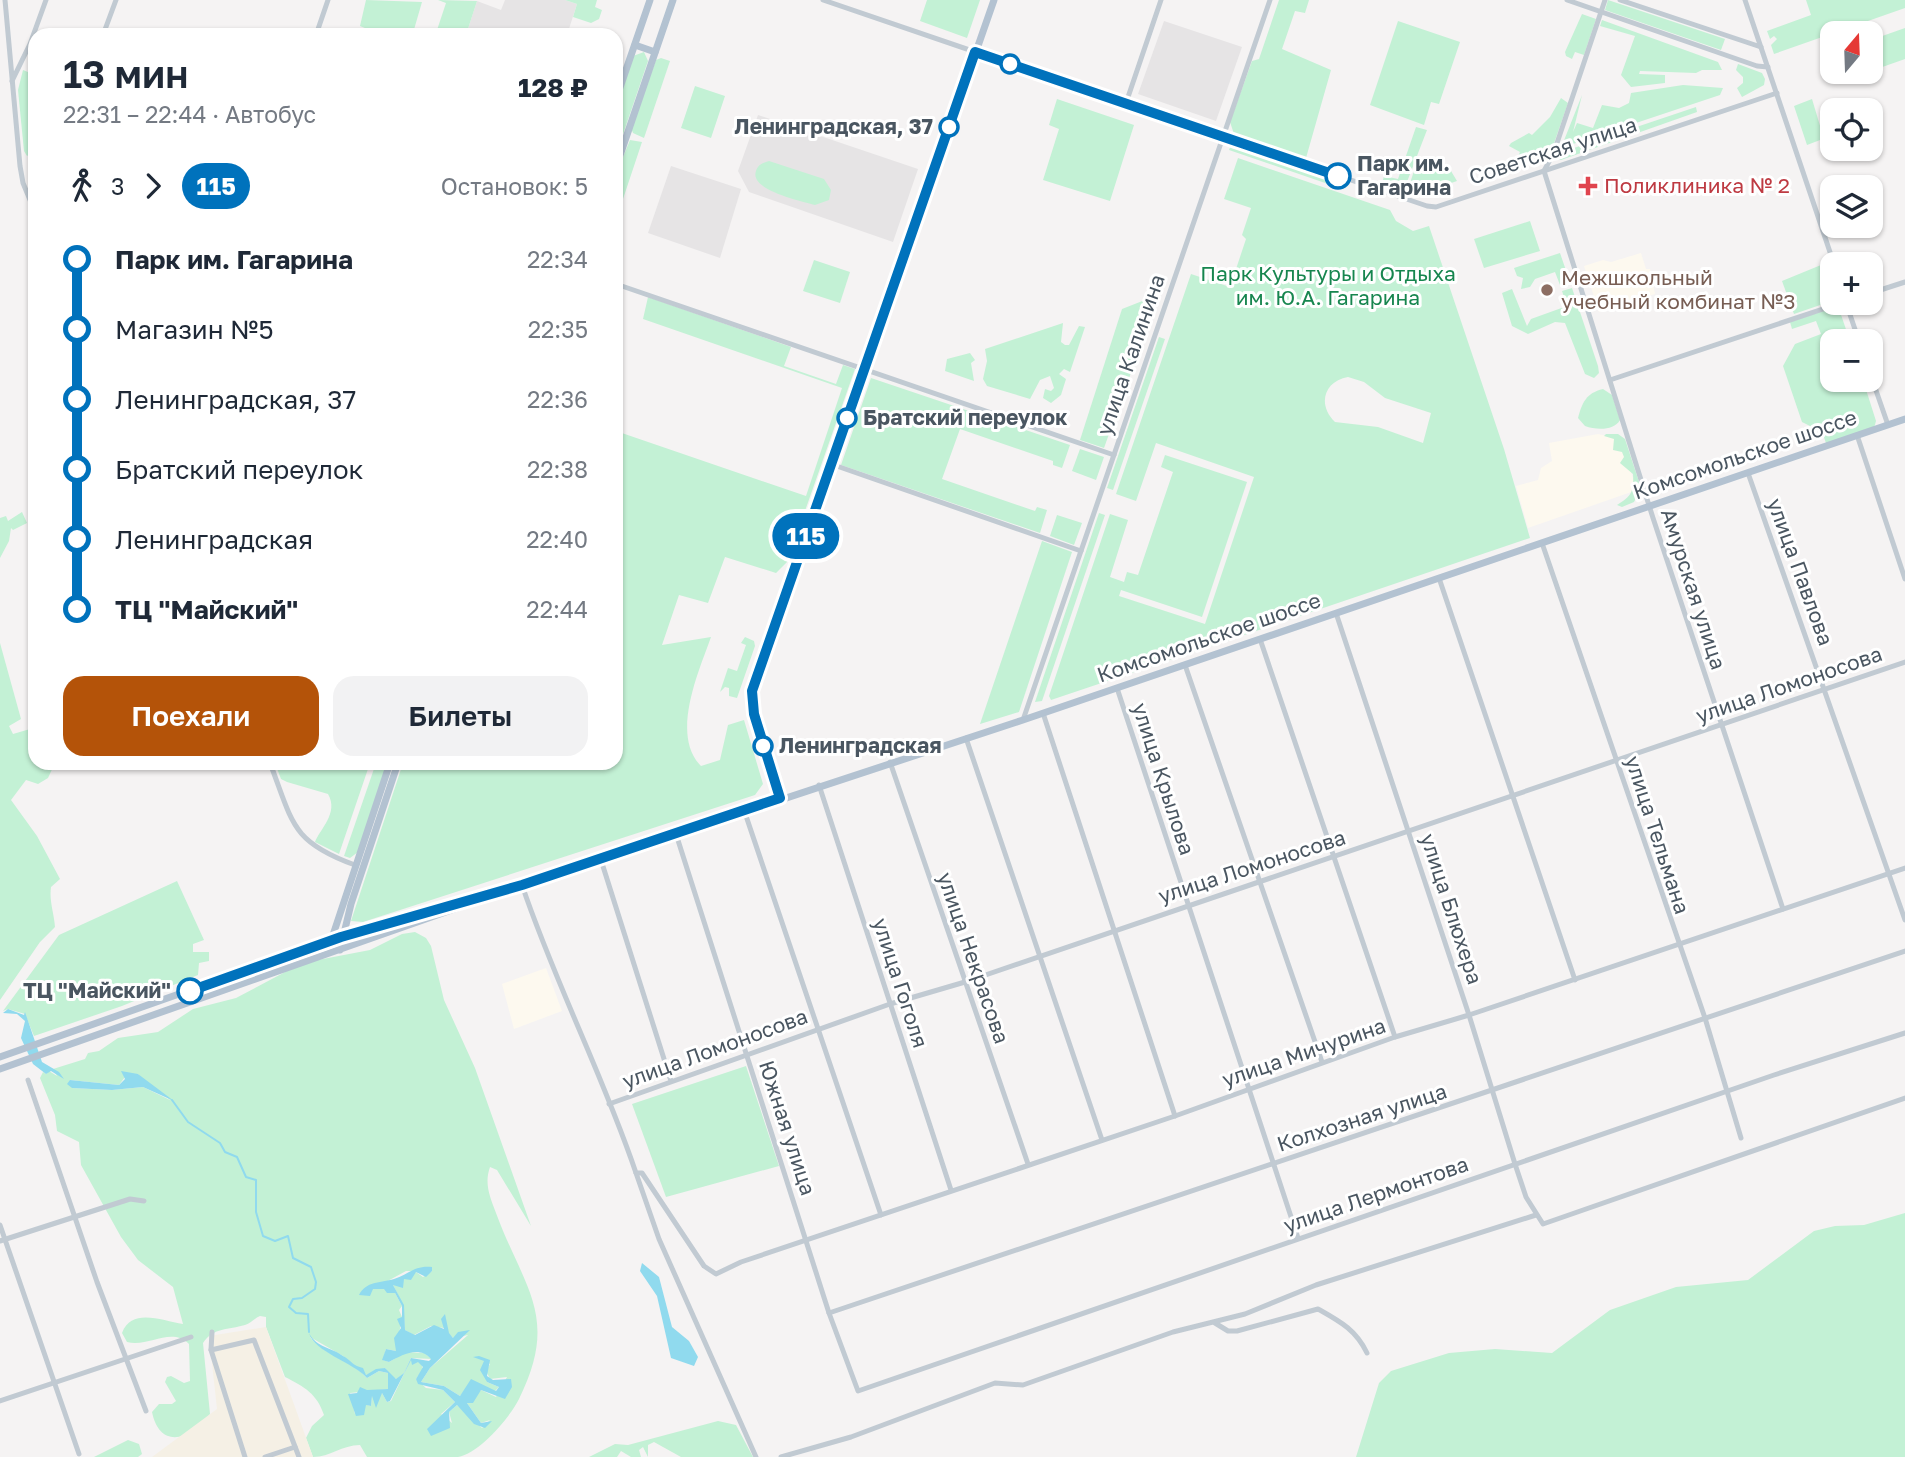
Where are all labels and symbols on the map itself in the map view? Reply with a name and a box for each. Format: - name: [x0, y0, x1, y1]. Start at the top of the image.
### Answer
- north arrow: [1820, 21, 1883, 84]
- unlabelled marker: [1000, 54, 1020, 74]
- street label: Советская улица: [1466, 111, 1640, 189]
- place label: Ленинградская, 37: [734, 113, 933, 139]
- marker: Ленинградская, 37: [939, 117, 959, 137]
- place label: Парк им. Гагарина: [1357, 150, 1451, 200]
- marker: Парк им. Гагарина: [1325, 163, 1351, 189]
- place label: Поликлиника № 2: [1604, 172, 1790, 198]
- marker: Поликлиника № 2: [1578, 176, 1598, 196]
- park label: Парк Культуры и Отдыха им. Ю.А. Гагарина: [1200, 260, 1456, 310]
- place label: Межшкольный учебный комбинат №3: [1561, 264, 1795, 314]
- street label: улица Калинина: [1090, 271, 1170, 439]
- marker: Межшкольный учебный комбинат №3: [1539, 282, 1555, 298]
- place label: Братский переулок: [863, 404, 1067, 430]
- street label: Комсомольское шоссе: [1629, 404, 1860, 505]
- marker: Братский переулок: [837, 408, 857, 428]
- street label: улица Павлова: [1762, 494, 1840, 649]
- street label: Амурская улица: [1656, 505, 1732, 673]
- line badge: 115: [766, 513, 846, 559]
- street label: Комсомольское шоссе: [1093, 587, 1324, 688]
- street label: улица Ломоносова: [1692, 640, 1885, 728]
- street label: улица Крылова: [1127, 699, 1201, 858]
- place label: Ленинградская: [779, 732, 941, 758]
- marker: Ленинградская: [753, 736, 773, 756]
- street label: улица Тельмана: [1620, 752, 1696, 917]
- street label: улица Ломоносова: [1155, 824, 1349, 909]
- street label: улица Блюхера: [1415, 830, 1489, 987]
- street label: улица Некрасова: [932, 869, 1015, 1047]
- street label: улица Гоголя: [868, 915, 934, 1051]
- place label: ТЦ "Майский": [23, 977, 171, 1003]
- marker: ТЦ "Майский": [177, 978, 203, 1004]
- street label: улица Ломоносова: [618, 1002, 811, 1094]
- street label: улица Мичурина: [1218, 1012, 1389, 1092]
- street label: Южная улица: [754, 1057, 822, 1198]
- street label: Колхозная улица: [1273, 1077, 1450, 1157]
- street label: улица Лермонтова: [1280, 1150, 1472, 1238]

